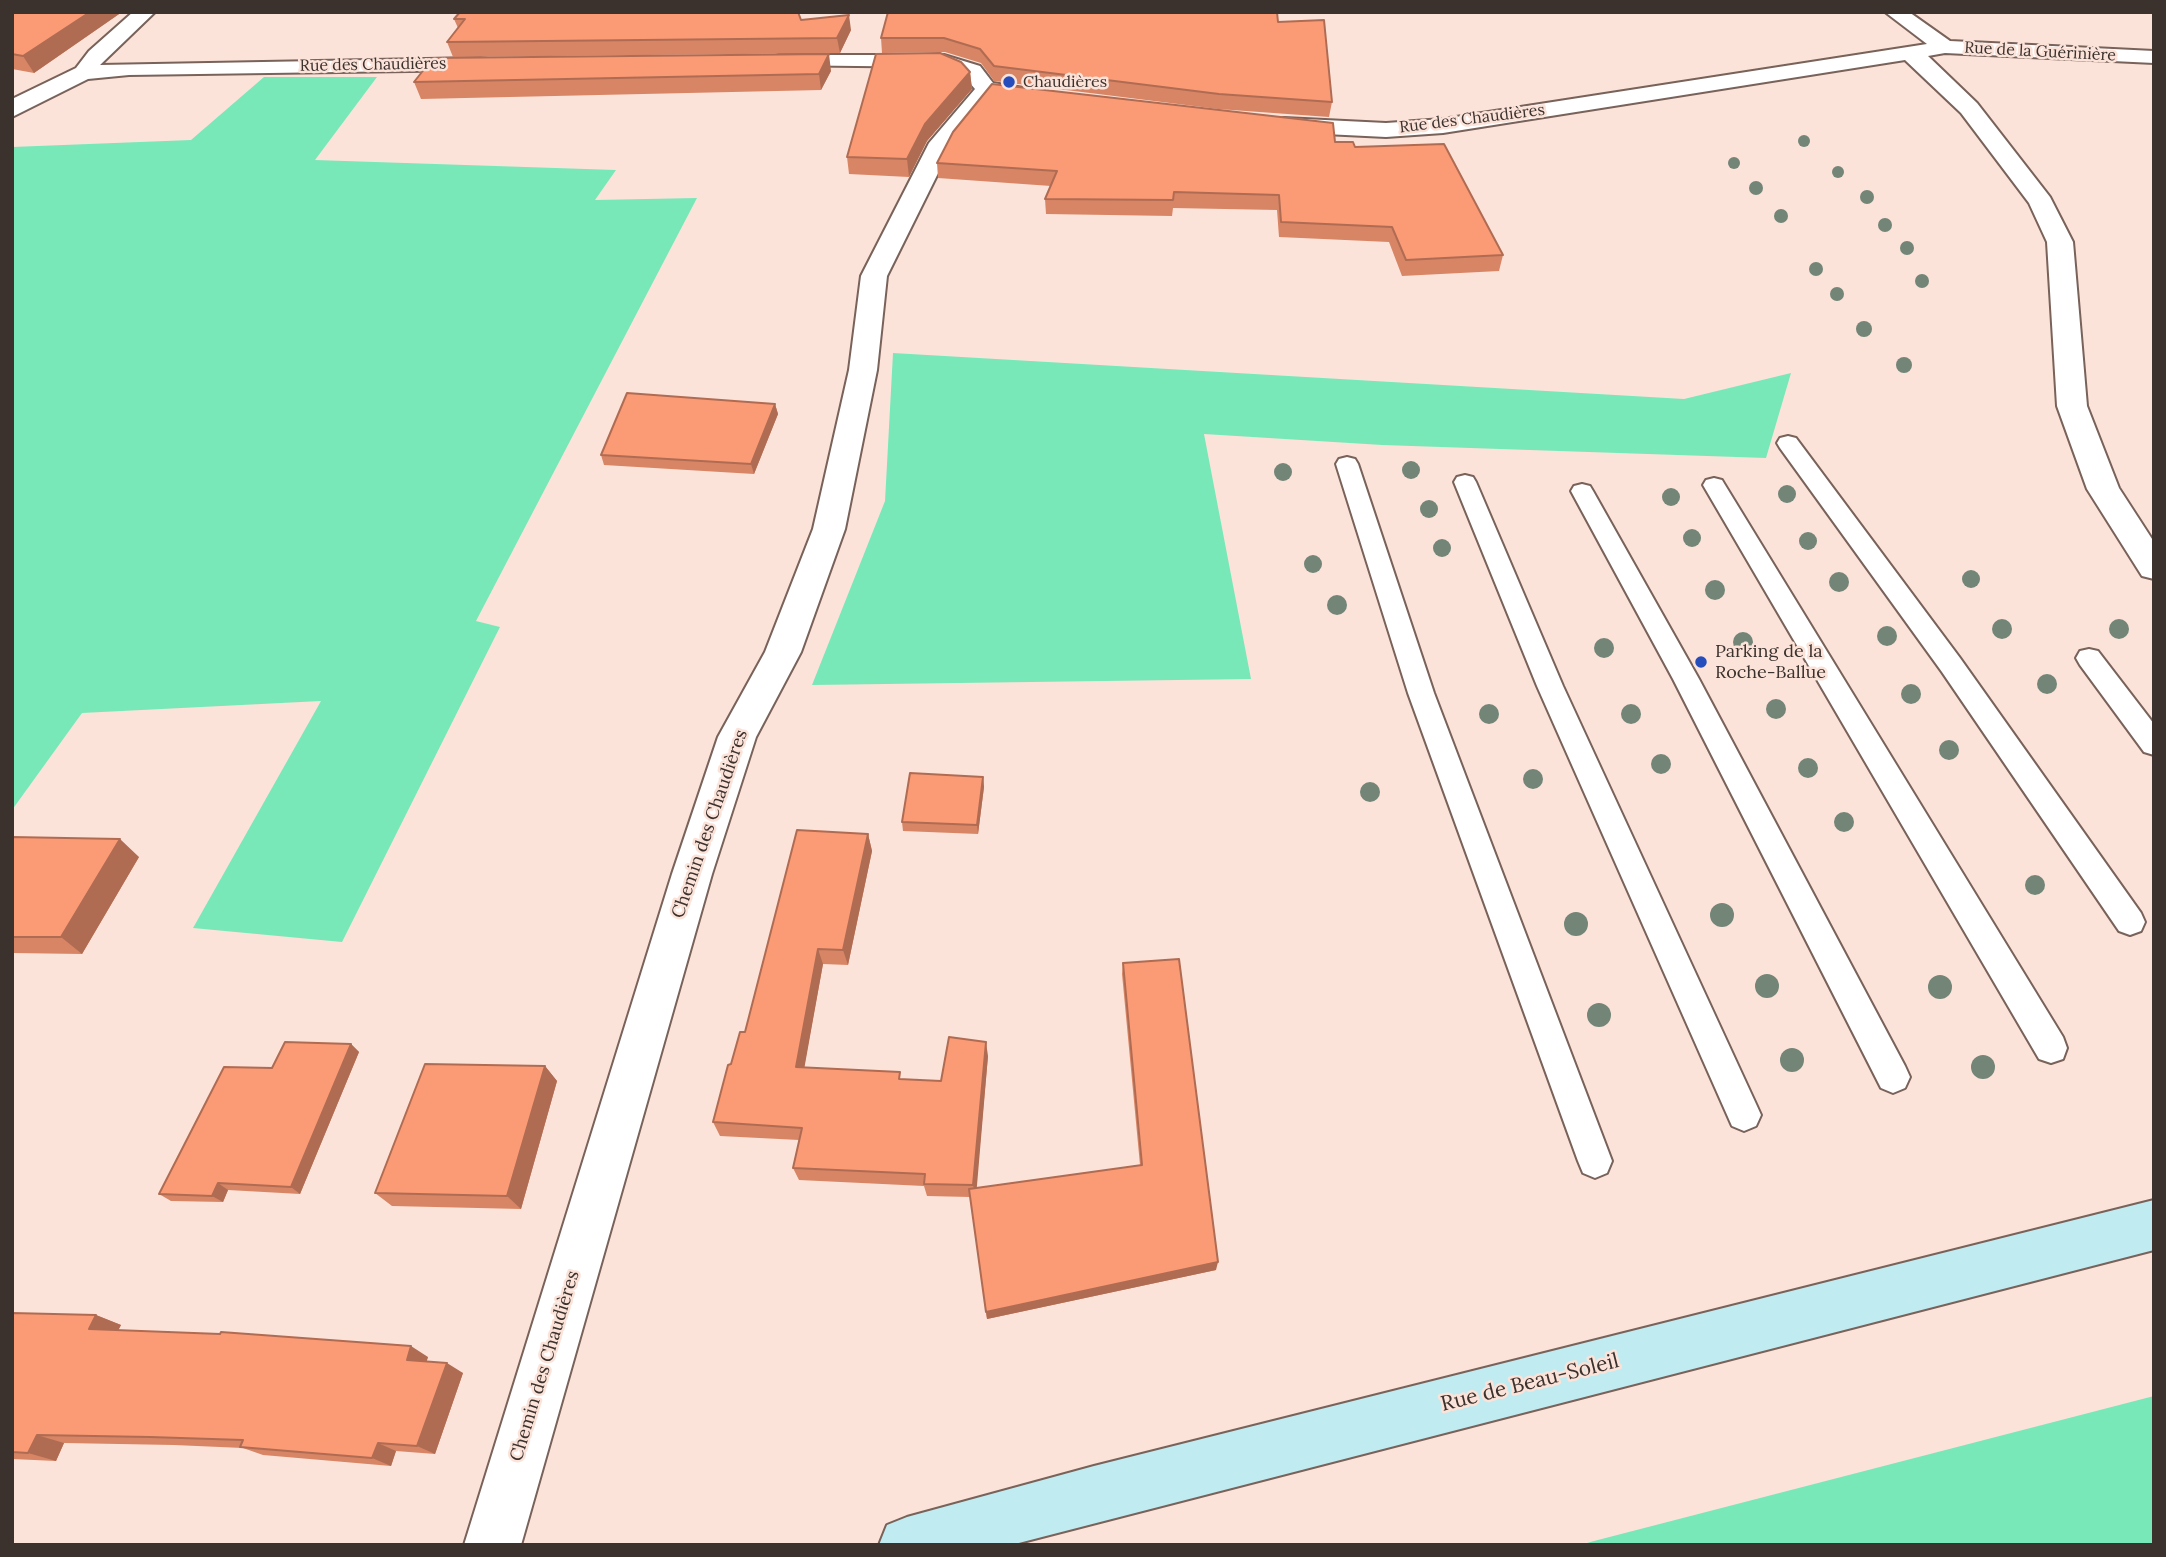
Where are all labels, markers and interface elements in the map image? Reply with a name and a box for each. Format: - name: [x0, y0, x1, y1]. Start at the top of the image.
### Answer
- street label: Rue de la Guérinière: [1964, 38, 2116, 66]
- street label: Rue des Chaudières: [300, 54, 446, 76]
- place label: Chaudières: [1023, 72, 1107, 92]
- marker: Chaudières: [1001, 74, 1017, 90]
- street label: Rue des Chaudières: [1398, 101, 1546, 137]
- place label: Parking de la Roche-Ballue: [1715, 641, 1826, 684]
- marker: Parking de la Roche-Ballue: [1693, 654, 1709, 670]
- street label: Chemin des Chaudières: [668, 727, 752, 921]
- street label: Chemin des Chaudières: [506, 1268, 584, 1464]
- street label: Rue de Beau-Soleil: [1438, 1349, 1622, 1417]

